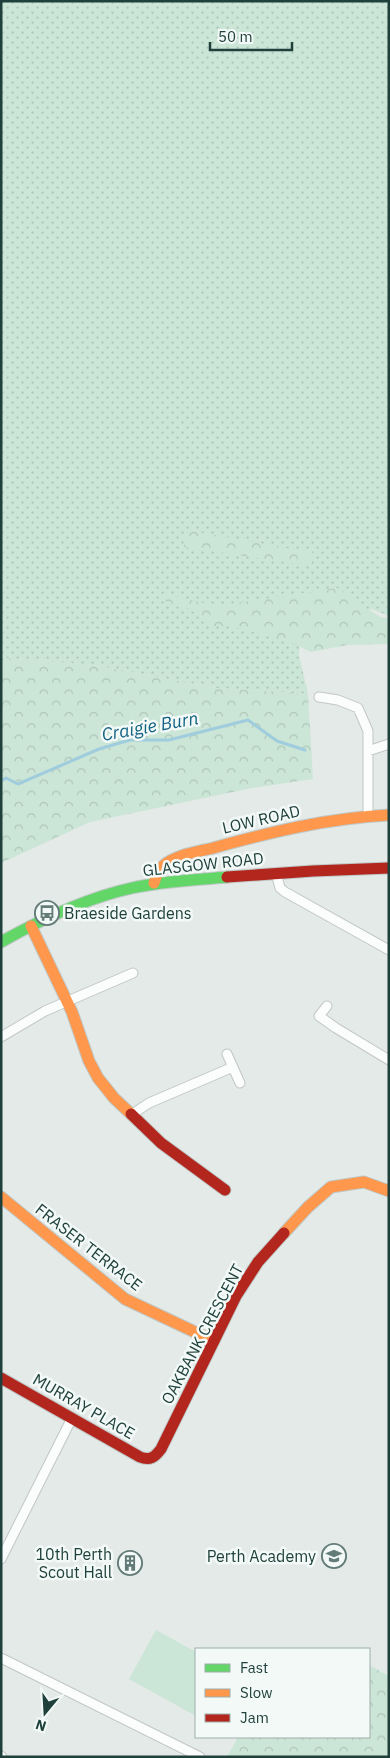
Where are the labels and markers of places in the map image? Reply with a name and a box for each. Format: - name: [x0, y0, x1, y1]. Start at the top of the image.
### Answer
- bus stop icon: Braeside Gardens: [34, 900, 60, 926]
- place label: Braeside Gardens: [64, 903, 192, 923]
- school or university icon: Perth Academy: [321, 1543, 347, 1569]
- place label: 10th Perth Scout Hall: [36, 1544, 112, 1582]
- place label: Perth Academy: [207, 1546, 316, 1566]
- building icon: 10th Perth Scout Hall: [117, 1550, 143, 1576]

